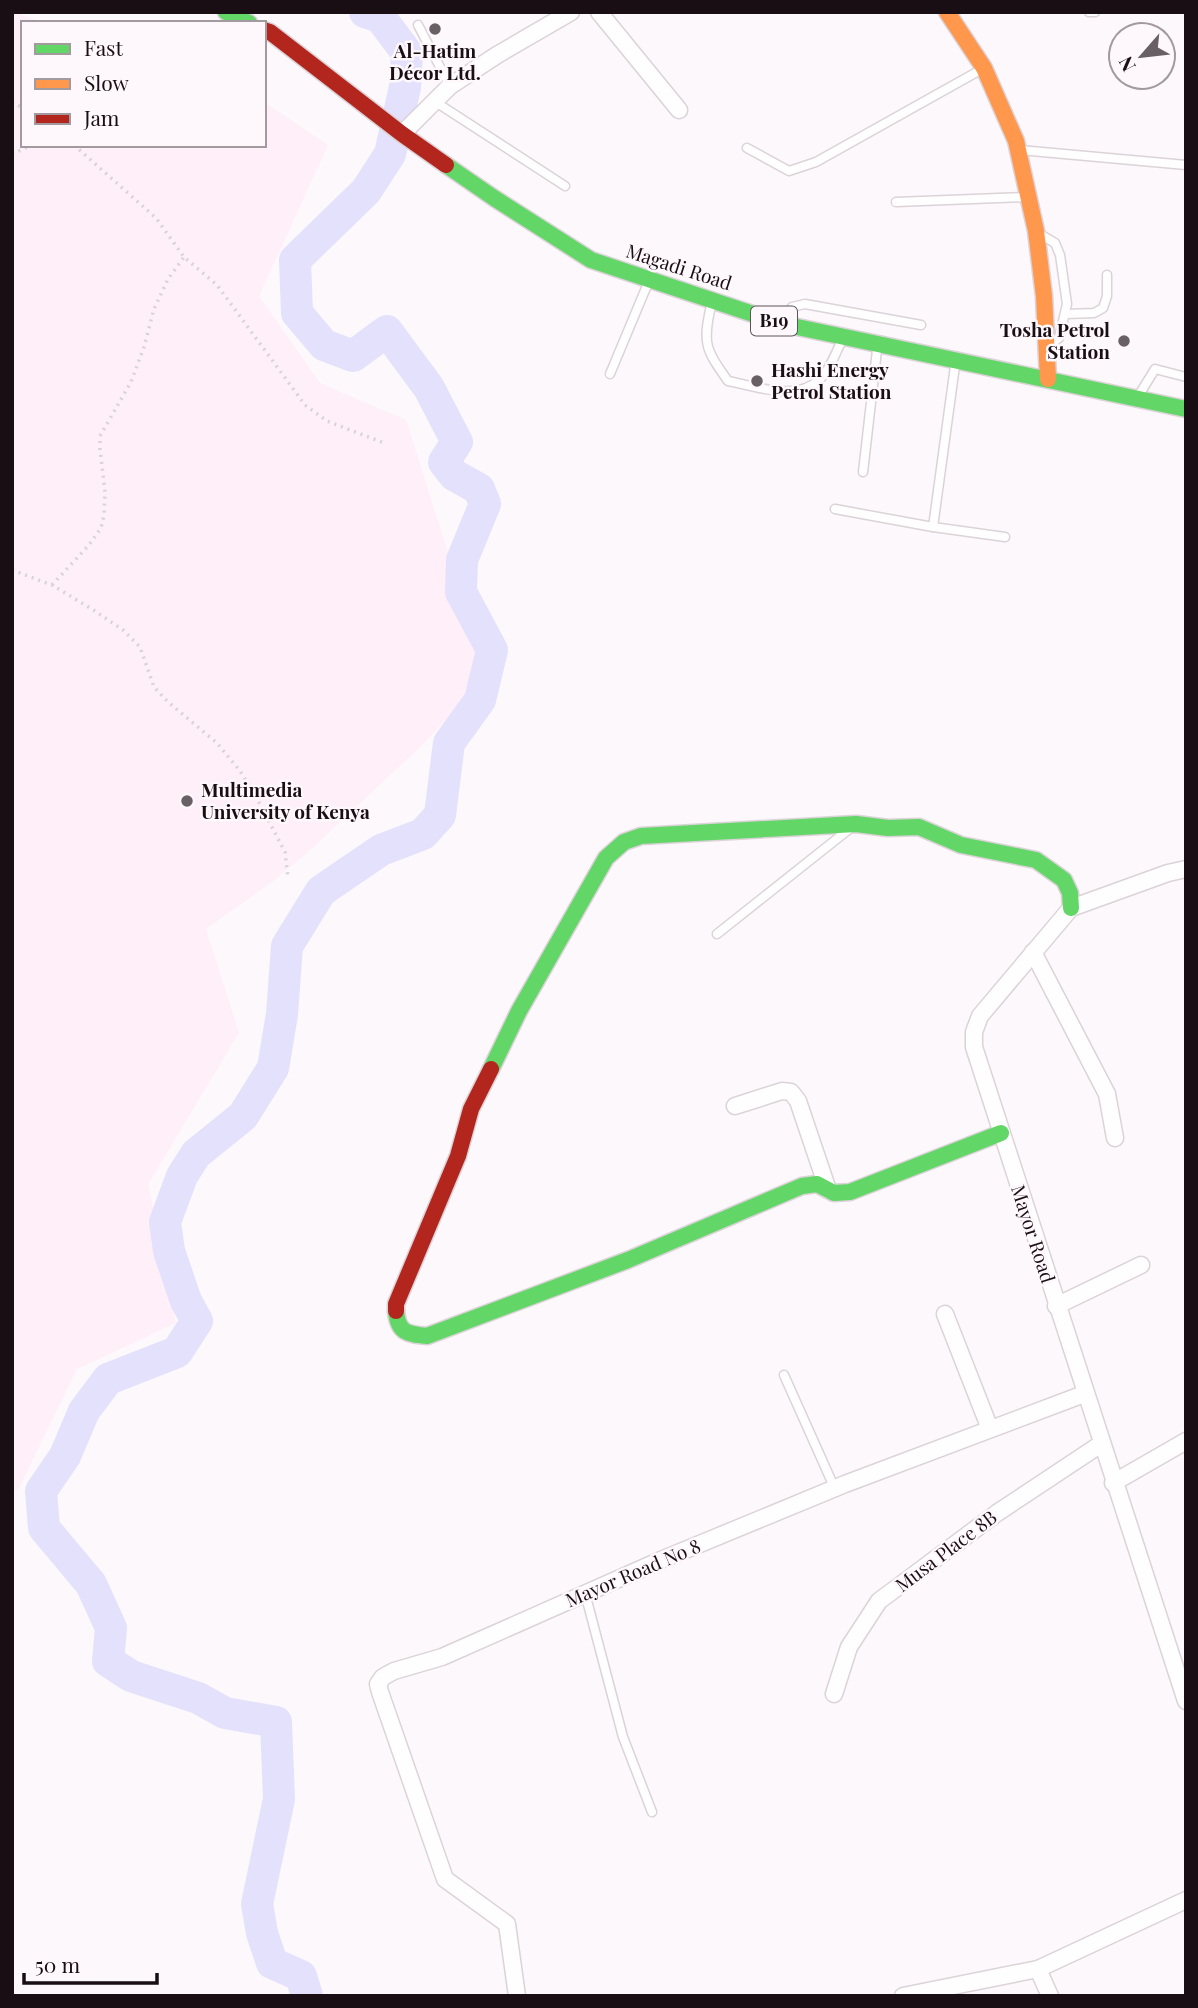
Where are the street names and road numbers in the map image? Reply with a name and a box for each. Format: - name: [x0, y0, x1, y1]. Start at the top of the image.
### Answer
- street label: Magadi Road: [623, 237, 736, 295]
- road number: B19: [751, 306, 797, 335]
- street label: Mayor Road: [1006, 1181, 1062, 1286]
- street label: Musa Place 8B: [889, 1503, 1002, 1597]
- street label: Mayor Road No 8: [561, 1532, 704, 1612]

